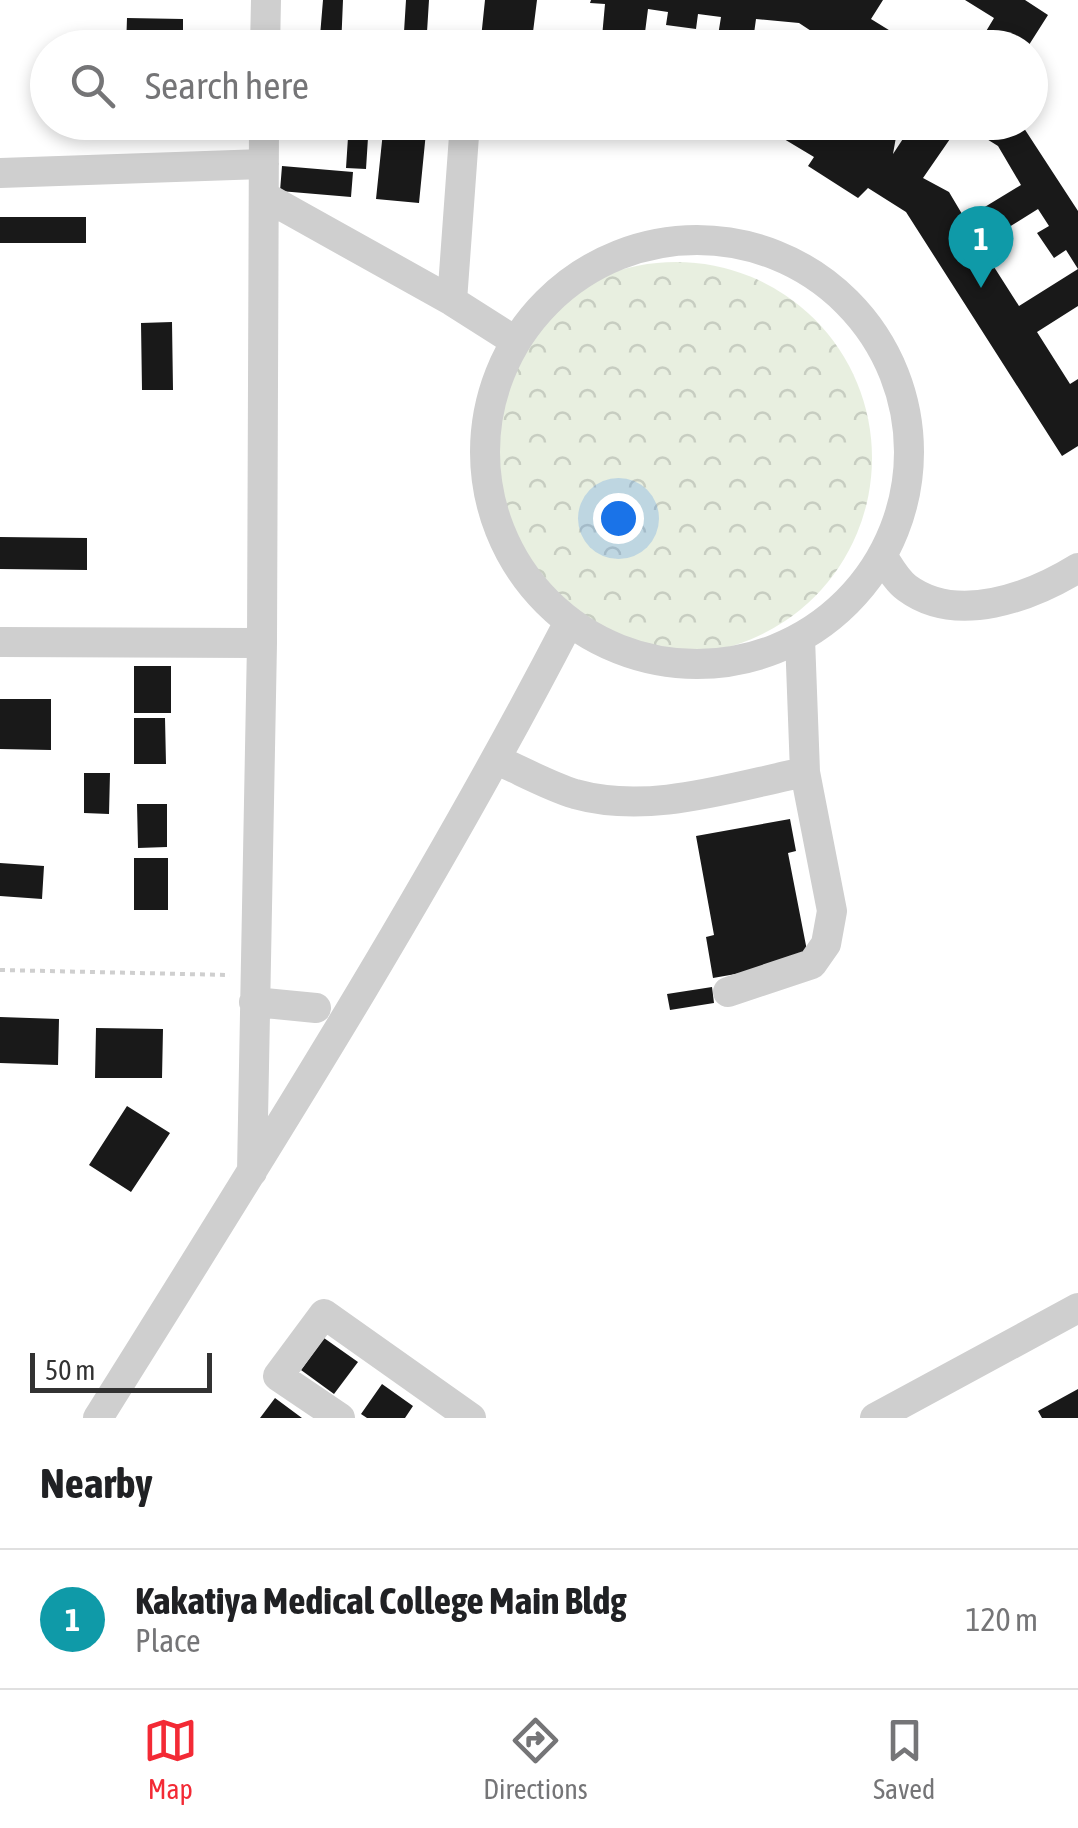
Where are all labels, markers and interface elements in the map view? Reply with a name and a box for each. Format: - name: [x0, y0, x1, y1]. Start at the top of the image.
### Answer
- search box: [30, 30, 1048, 140]
- icon: search: [65, 58, 120, 113]
- text: Search here: [145, 64, 309, 107]
- pin: 1: [948, 206, 1014, 288]
- your location: [593, 493, 644, 544]
- scale bar: [30, 1348, 212, 1392]
- text: 50 m: [45, 1354, 95, 1386]
- text: Nearby: [40, 1459, 153, 1507]
- text: Kakatiya Medical College Main Bldg: [135, 1579, 627, 1622]
- text: 1: [65, 1601, 80, 1638]
- text: 120 m: [965, 1601, 1038, 1638]
- text: Place: [135, 1622, 200, 1659]
- tab: Map: [143, 1713, 198, 1805]
- tab: Directions: [483, 1713, 588, 1805]
- tab: Saved: [873, 1713, 935, 1805]

